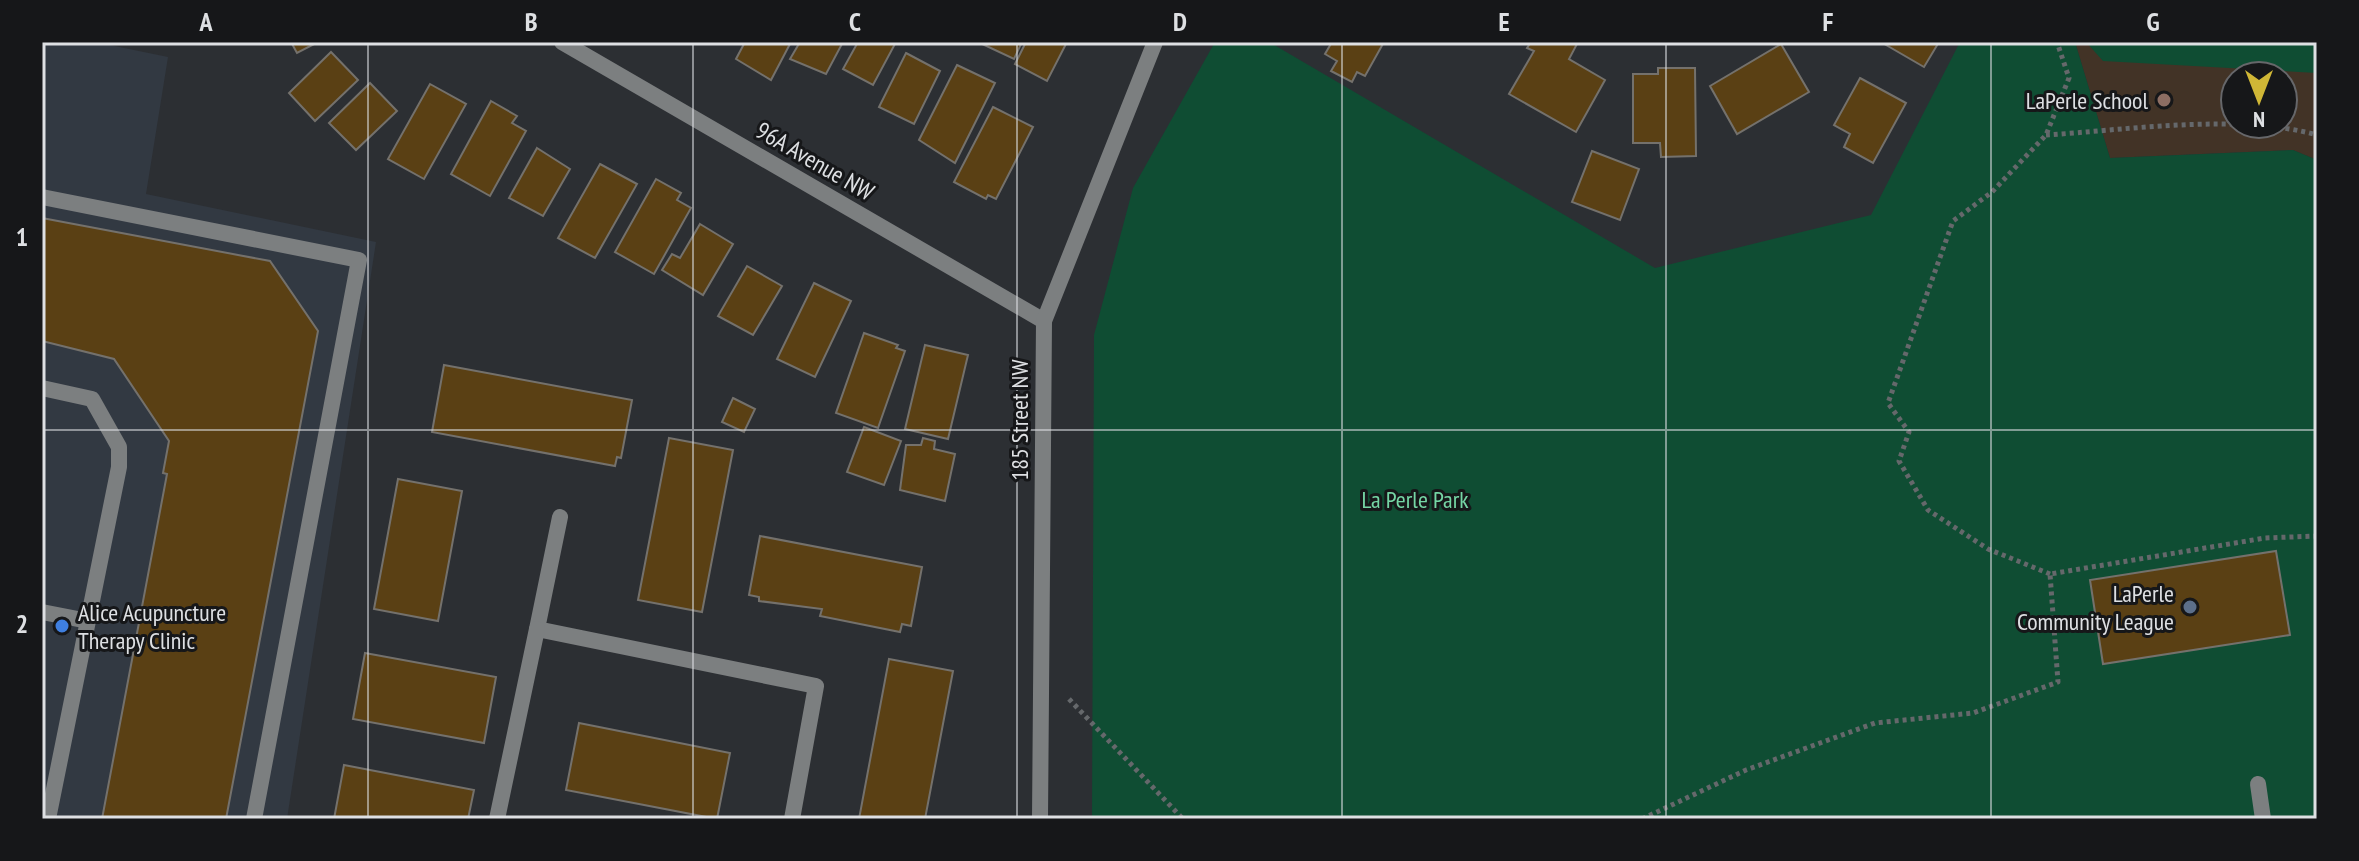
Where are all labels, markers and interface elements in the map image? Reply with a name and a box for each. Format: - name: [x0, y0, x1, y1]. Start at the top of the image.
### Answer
- text: A: [198, 5, 213, 38]
- text: B: [525, 5, 538, 38]
- text: C: [849, 5, 861, 38]
- text: D: [1173, 5, 1187, 38]
- text: E: [1498, 5, 1510, 38]
- text: F: [1823, 5, 1834, 38]
- text: G: [2146, 5, 2160, 38]
- north arrow: [2219, 60, 2299, 140]
- place label: LaPerle School: [2026, 85, 2148, 116]
- marker: LaPerle School: [2155, 91, 2173, 109]
- text: N: [2253, 106, 2265, 134]
- street label: 96A Avenue NW: [750, 115, 880, 207]
- text: 1: [16, 220, 28, 253]
- street label: 185 Street NW: [1004, 359, 1035, 481]
- park label: La Perle Park: [1361, 484, 1469, 515]
- place label: LaPerle Community League: [2017, 578, 2174, 637]
- place label: Alice Acupuncture Therapy Clinic: [78, 597, 226, 656]
- marker: LaPerle Community League: [2181, 598, 2199, 616]
- text: 2: [16, 607, 28, 640]
- marker: Alice Acupuncture Therapy Clinic: [53, 617, 71, 635]

